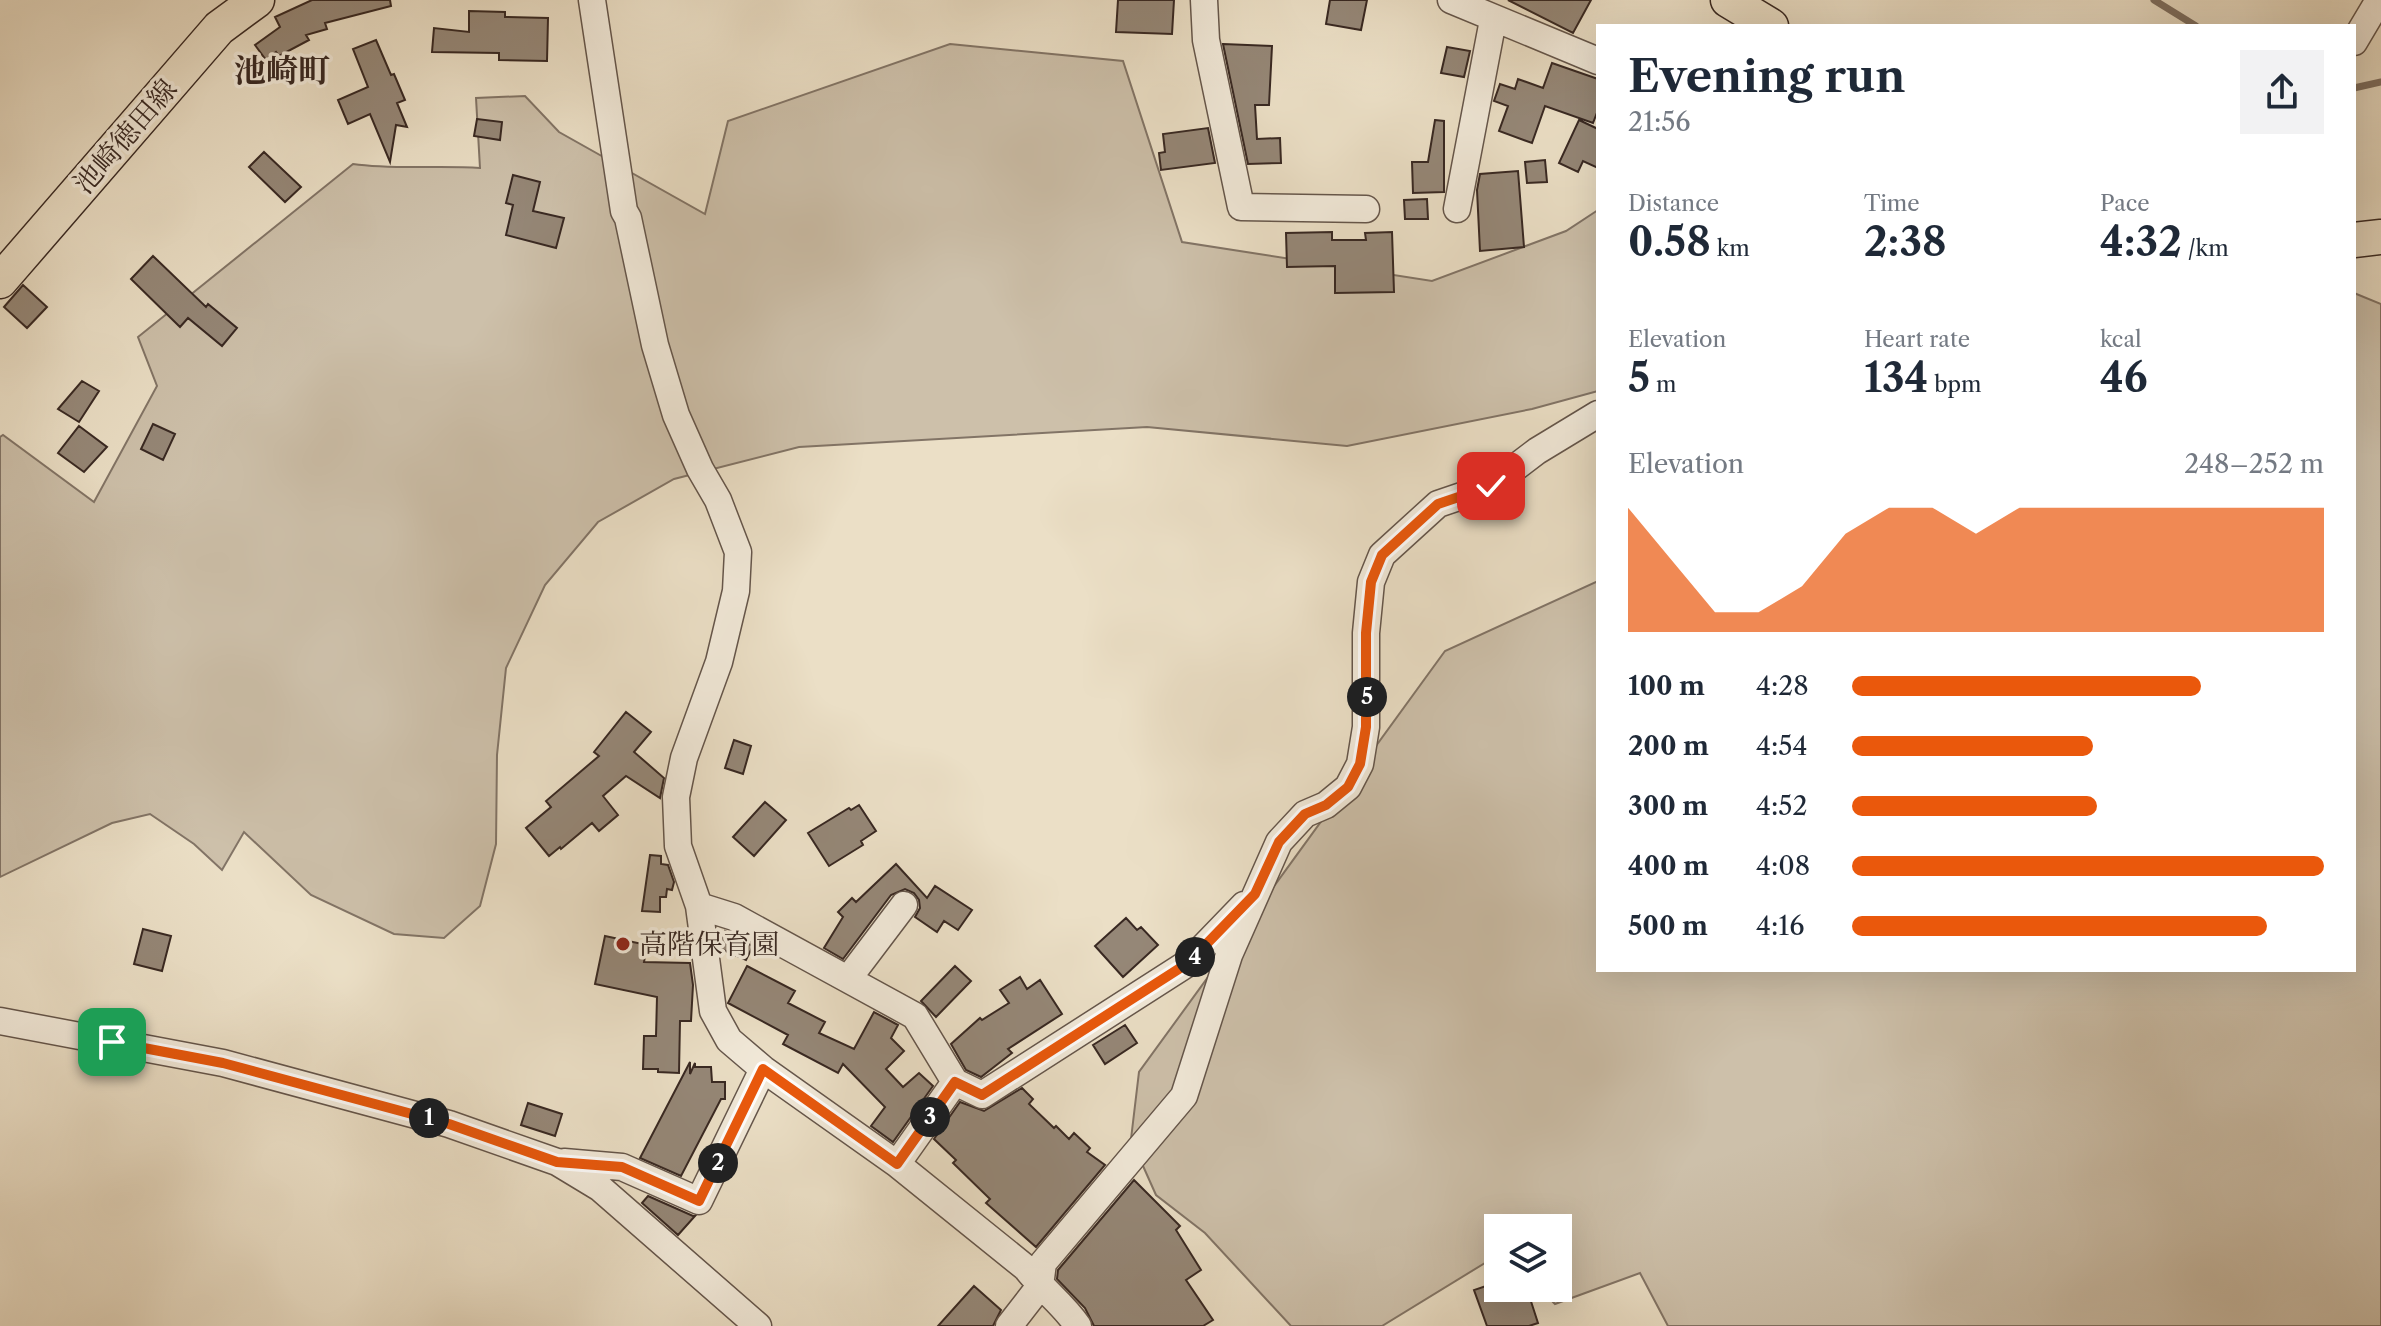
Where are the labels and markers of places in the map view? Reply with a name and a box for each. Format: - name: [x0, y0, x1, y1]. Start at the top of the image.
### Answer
- pin: [1457, 452, 1525, 520]
- pin: 5: [1347, 677, 1387, 717]
- place label: 高階保育園: [639, 927, 779, 961]
- marker: 高階保育園: [614, 935, 632, 953]
- pin: 4: [1175, 937, 1215, 977]
- pin: [78, 1008, 146, 1076]
- pin: 3: [910, 1097, 950, 1137]
- pin: 1: [409, 1098, 449, 1138]
- pin: 2: [698, 1143, 738, 1183]

